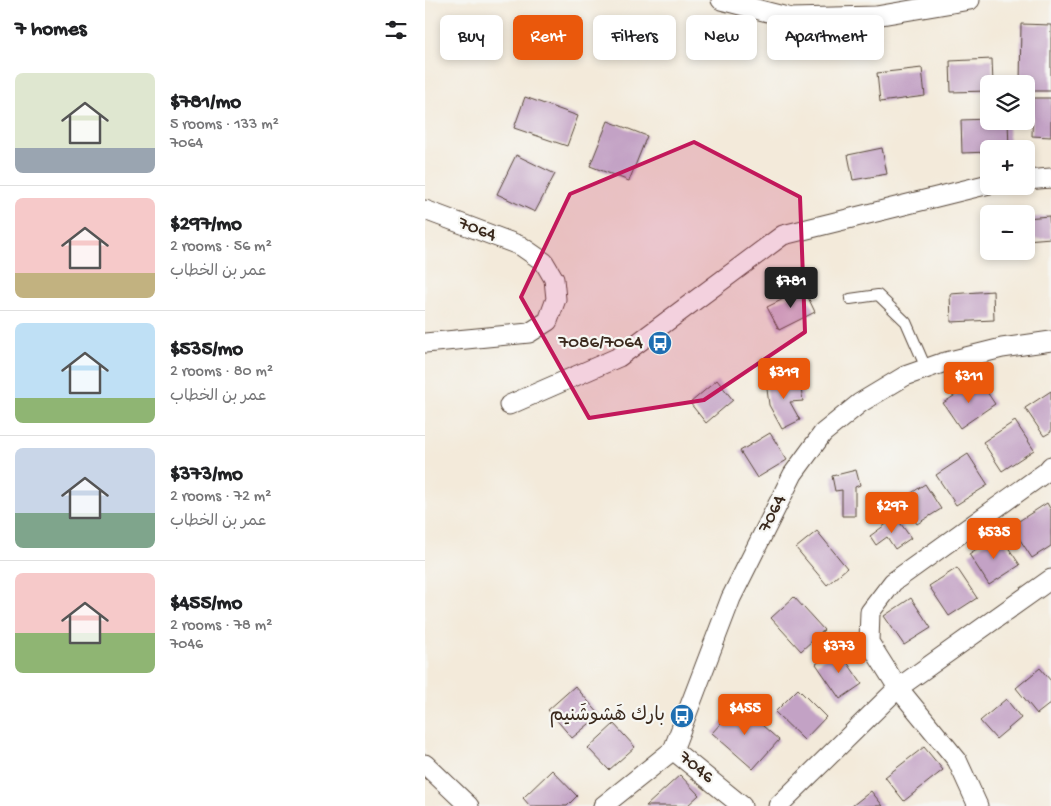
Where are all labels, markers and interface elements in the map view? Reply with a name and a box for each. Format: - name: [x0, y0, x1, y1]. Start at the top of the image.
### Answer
- chip: Buy: [440, 15, 503, 60]
- chip: Rent: [513, 15, 583, 60]
- chip: Filters: [593, 15, 676, 60]
- chip: New: [686, 15, 757, 60]
- chip: Apartment: [767, 15, 884, 60]
- icon: filters: [382, 16, 410, 44]
- text: 7 homes: [15, 18, 87, 43]
- map controls: [980, 75, 1035, 260]
- button: layers: [980, 75, 1035, 130]
- text: $781/mo: [170, 91, 241, 116]
- icon: home: [55, 93, 115, 153]
- text: 5 rooms · 133 m²: [170, 116, 279, 135]
- text: 7064: [170, 135, 203, 154]
- button: +: [980, 140, 1035, 195]
- button: −: [980, 205, 1035, 260]
- street label: 7064: [454, 212, 499, 248]
- text: $297/mo: [170, 213, 242, 238]
- icon: home: [55, 218, 115, 278]
- text: 2 rooms · 56 m²: [170, 238, 272, 257]
- text: عمر بن الخطاب: [170, 263, 266, 282]
- pin: $781: [761, 266, 821, 309]
- text: $781: [776, 273, 806, 292]
- bus stop icon: 7086/7064: [647, 330, 673, 356]
- place label: 7086/7064: [557, 332, 643, 355]
- text: $535/mo: [170, 338, 243, 363]
- icon: home: [55, 343, 115, 403]
- pin: $319: [754, 358, 814, 400]
- pin: $311: [939, 362, 999, 404]
- text: 2 rooms · 80 m²: [170, 363, 273, 382]
- text: $319: [769, 364, 799, 383]
- text: $311: [955, 368, 983, 387]
- text: عمر بن الخطاب: [170, 388, 266, 407]
- text: $373/mo: [170, 463, 243, 488]
- icon: home: [55, 468, 115, 528]
- text: 2 rooms · 72 m²: [170, 488, 271, 507]
- street label: 7064: [753, 491, 792, 538]
- pin: $297: [862, 492, 922, 534]
- text: $297: [876, 498, 908, 517]
- text: عمر بن الخطاب: [170, 513, 266, 532]
- pin: $535: [964, 518, 1024, 560]
- text: $535: [978, 524, 1010, 543]
- text: $455/mo: [170, 592, 242, 617]
- icon: home: [55, 593, 115, 653]
- text: 2 rooms · 78 m²: [170, 617, 272, 636]
- pin: $373: [809, 632, 869, 674]
- text: 7046: [170, 636, 203, 655]
- text: $373: [823, 638, 855, 657]
- pin: $455: [715, 694, 775, 736]
- text: $455: [729, 700, 761, 719]
- place label: بارك هَشوشَنيم: [549, 702, 665, 728]
- bus stop icon: بارك هَشوشَنيم: [669, 703, 695, 729]
- street label: 7046: [673, 746, 719, 790]

